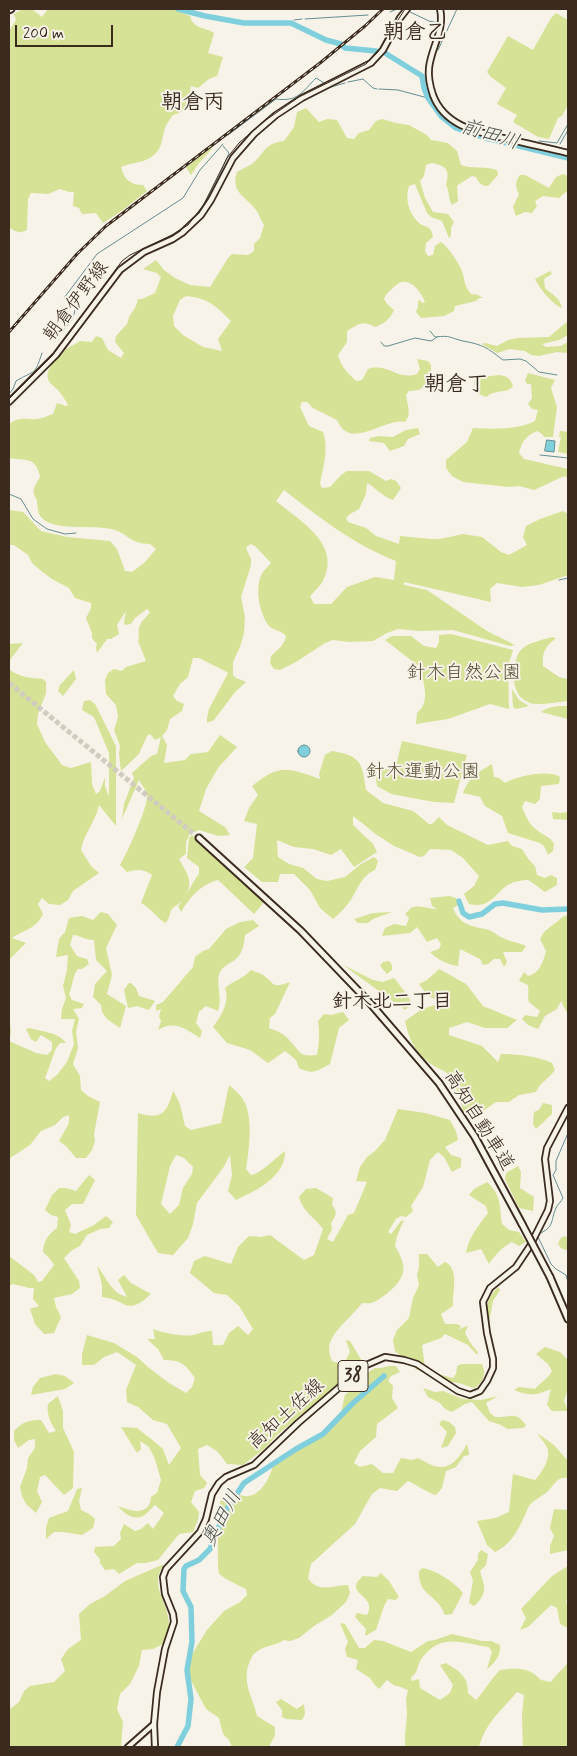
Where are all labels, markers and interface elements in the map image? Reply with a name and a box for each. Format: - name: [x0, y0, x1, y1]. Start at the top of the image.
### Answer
- scale bar: [18, 15, 115, 47]
- district label: 朝倉乙: [384, 21, 446, 47]
- text: 200 m: [23, 24, 64, 44]
- district label: 朝倉丙: [162, 91, 224, 117]
- water label: 前田川: [458, 116, 522, 156]
- street label: 朝倉伊野線: [39, 257, 115, 347]
- district label: 朝倉丁: [425, 373, 487, 399]
- park label: 針木自然公園: [407, 663, 521, 685]
- park label: 針木運動公園: [366, 762, 480, 784]
- district label: 針木北二丁目: [332, 991, 452, 1015]
- street label: 高知自動車道: [438, 1067, 518, 1175]
- road number: 38: [338, 1360, 368, 1392]
- street label: 高知土佐線: [244, 1375, 330, 1455]
- water label: 奥田川: [198, 1487, 248, 1551]

